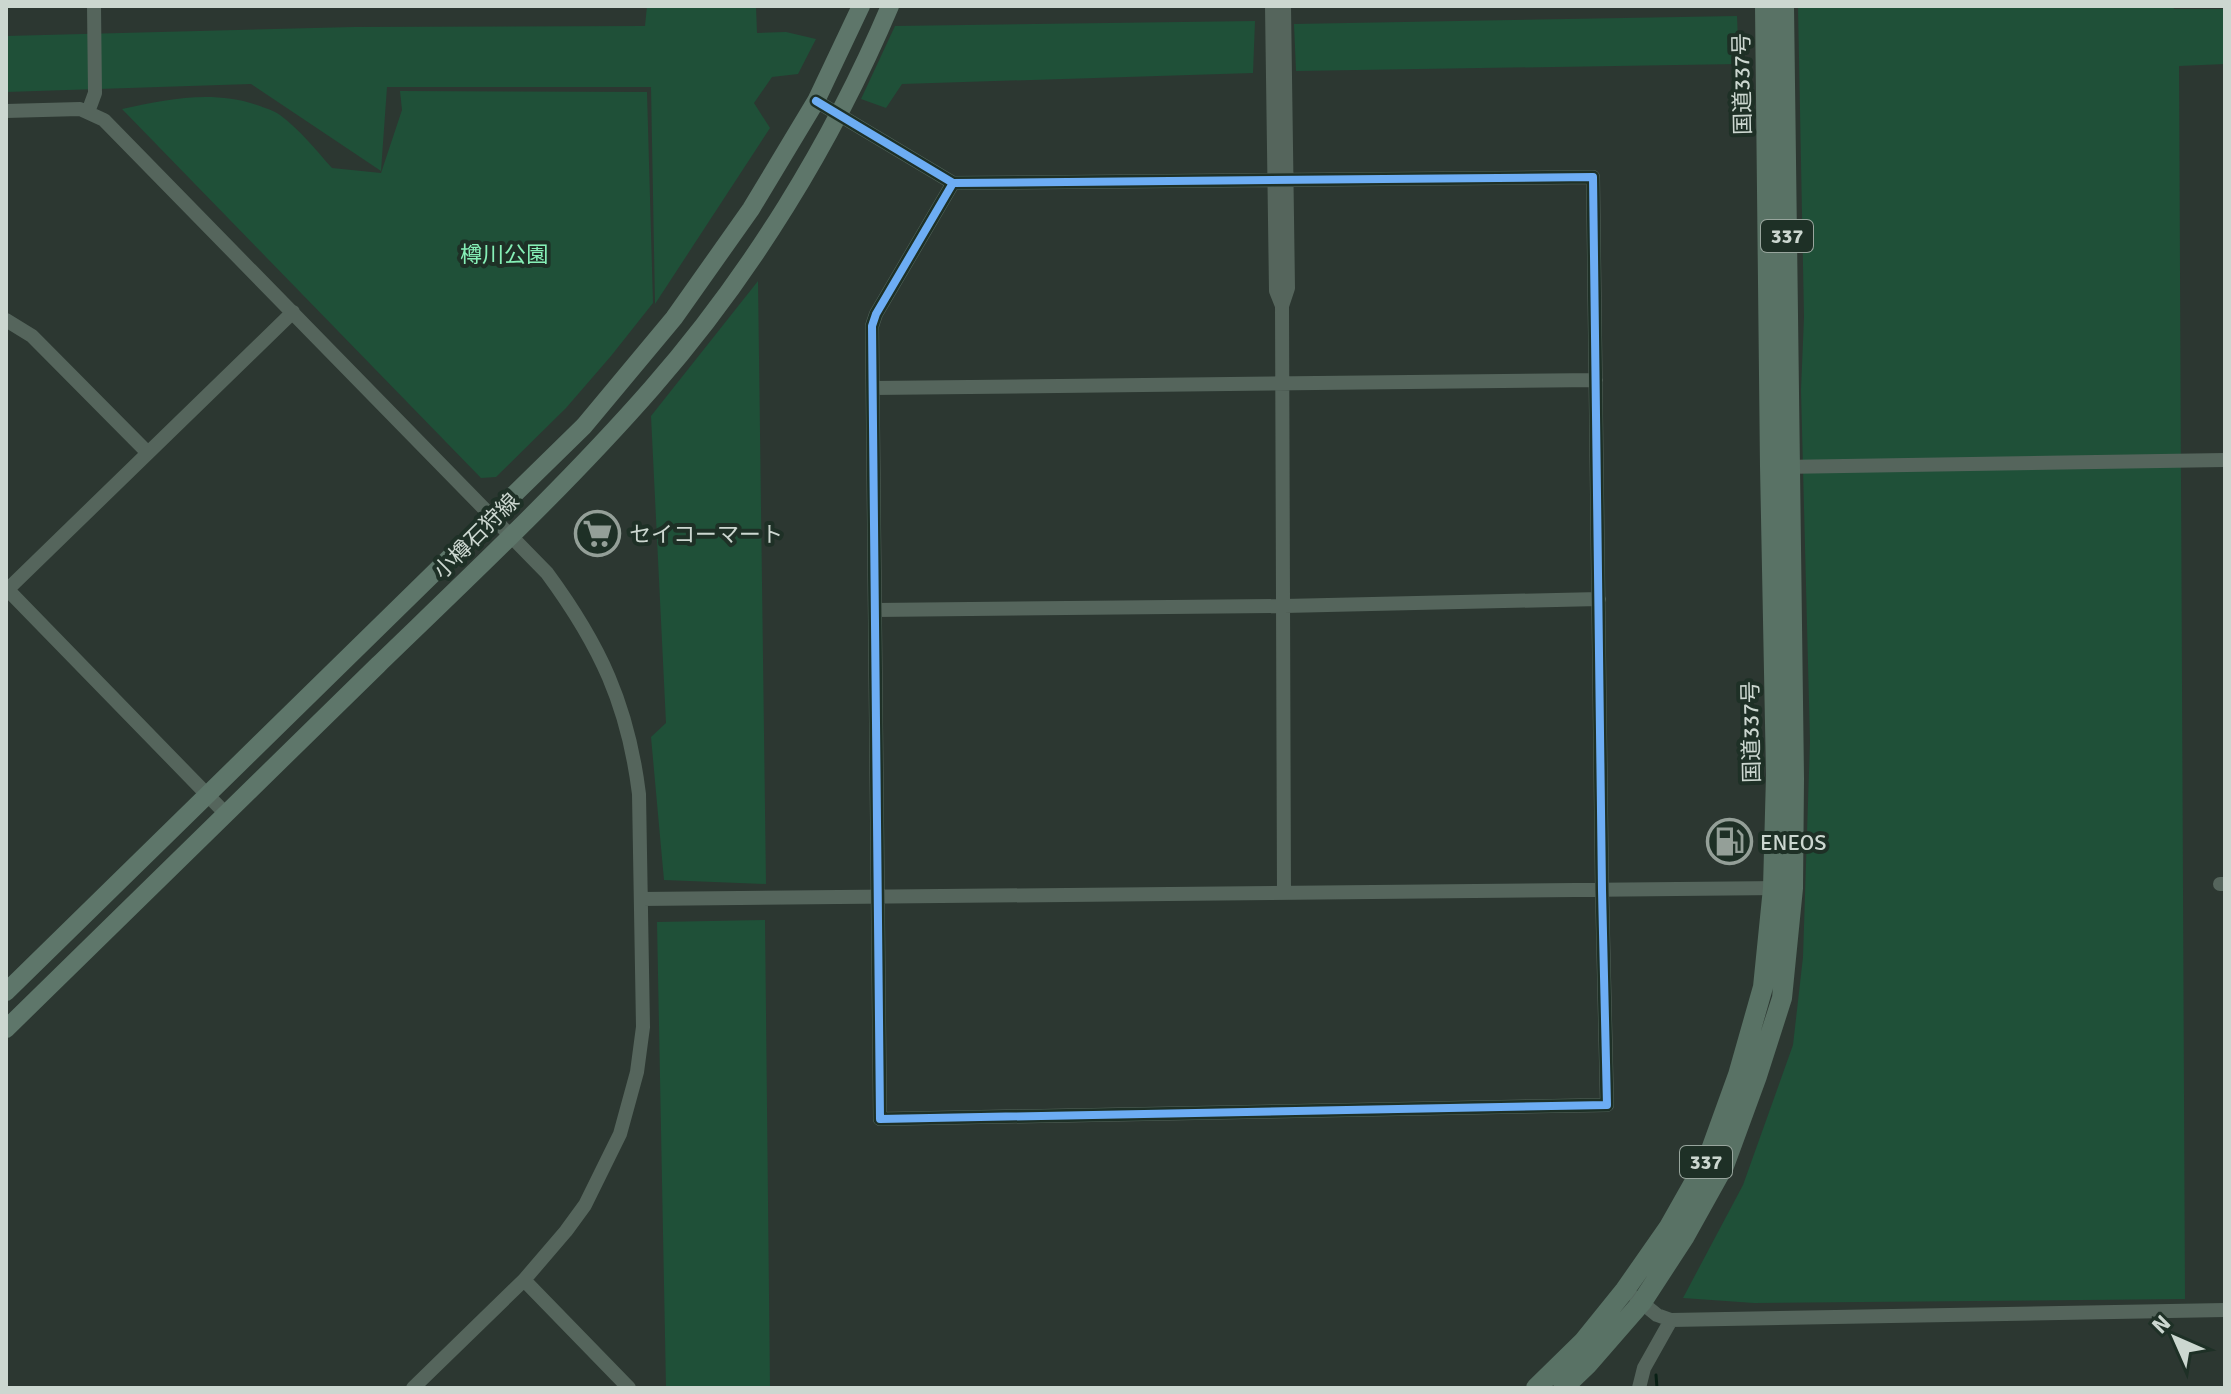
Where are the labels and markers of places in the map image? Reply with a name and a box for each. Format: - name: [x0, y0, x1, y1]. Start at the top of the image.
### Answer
- supermarket icon: セイコーマート: [574, 510, 622, 558]
- place label: セイコーマート: [629, 521, 783, 548]
- fuel station icon: ENEOS: [1705, 818, 1753, 866]
- place label: ENEOS: [1760, 829, 1826, 856]

